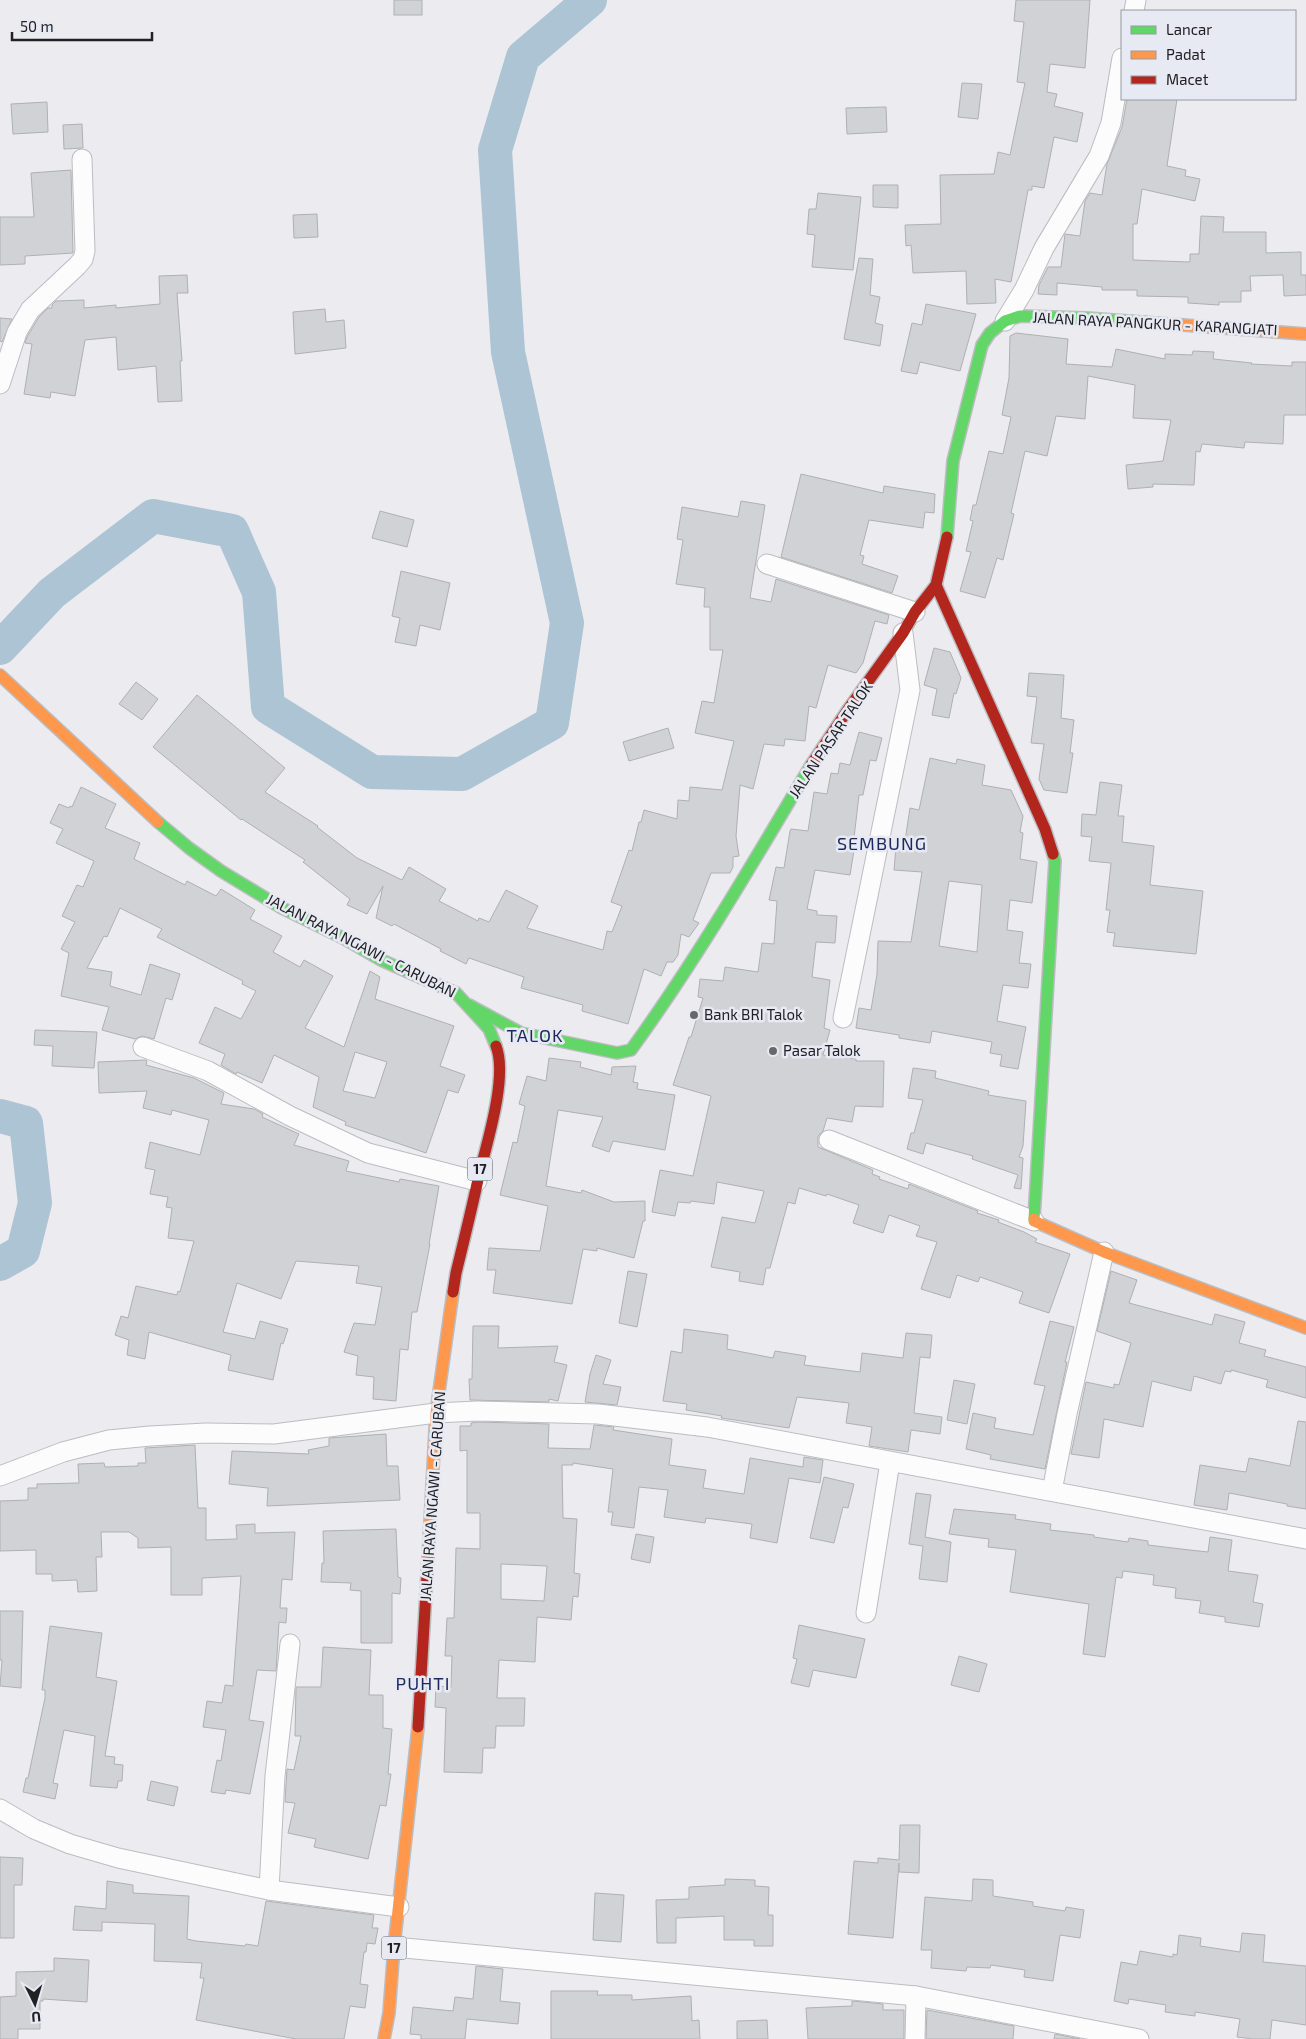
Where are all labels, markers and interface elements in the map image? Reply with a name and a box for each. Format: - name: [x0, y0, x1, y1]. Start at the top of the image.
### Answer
- scale bar: [12, 10, 152, 42]
- legend: [1121, 10, 1296, 100]
- text: 50 m: [20, 17, 54, 35]
- text: Lancar: [1166, 20, 1212, 38]
- text: Padat: [1166, 45, 1206, 63]
- text: Macet: [1166, 70, 1209, 88]
- street label: JALAN RAYA PANGKUR - KARANGJATI: [1032, 308, 1278, 338]
- street label: JALAN PASAR TALOK: [785, 678, 876, 801]
- district label: SEMBUNG: [837, 832, 927, 854]
- street label: JALAN RAYA NGAWI - CARUBAN: [264, 889, 459, 1001]
- place label: Bank BRI Talok: [704, 1005, 803, 1023]
- marker: Bank BRI Talok: [688, 1009, 700, 1021]
- district label: TALOK: [506, 1024, 564, 1046]
- place label: Pasar Talok: [783, 1041, 861, 1059]
- marker: Pasar Talok: [767, 1045, 779, 1057]
- road number: 17: [468, 1158, 492, 1180]
- street label: JALAN RAYA NGAWI - CARUBAN: [416, 1390, 448, 1601]
- district label: PUHTI: [396, 1672, 450, 1694]
- road number: 17: [382, 1936, 406, 1960]
- north arrow: [10, 1979, 60, 2029]
- text: U: [31, 2009, 42, 2026]

